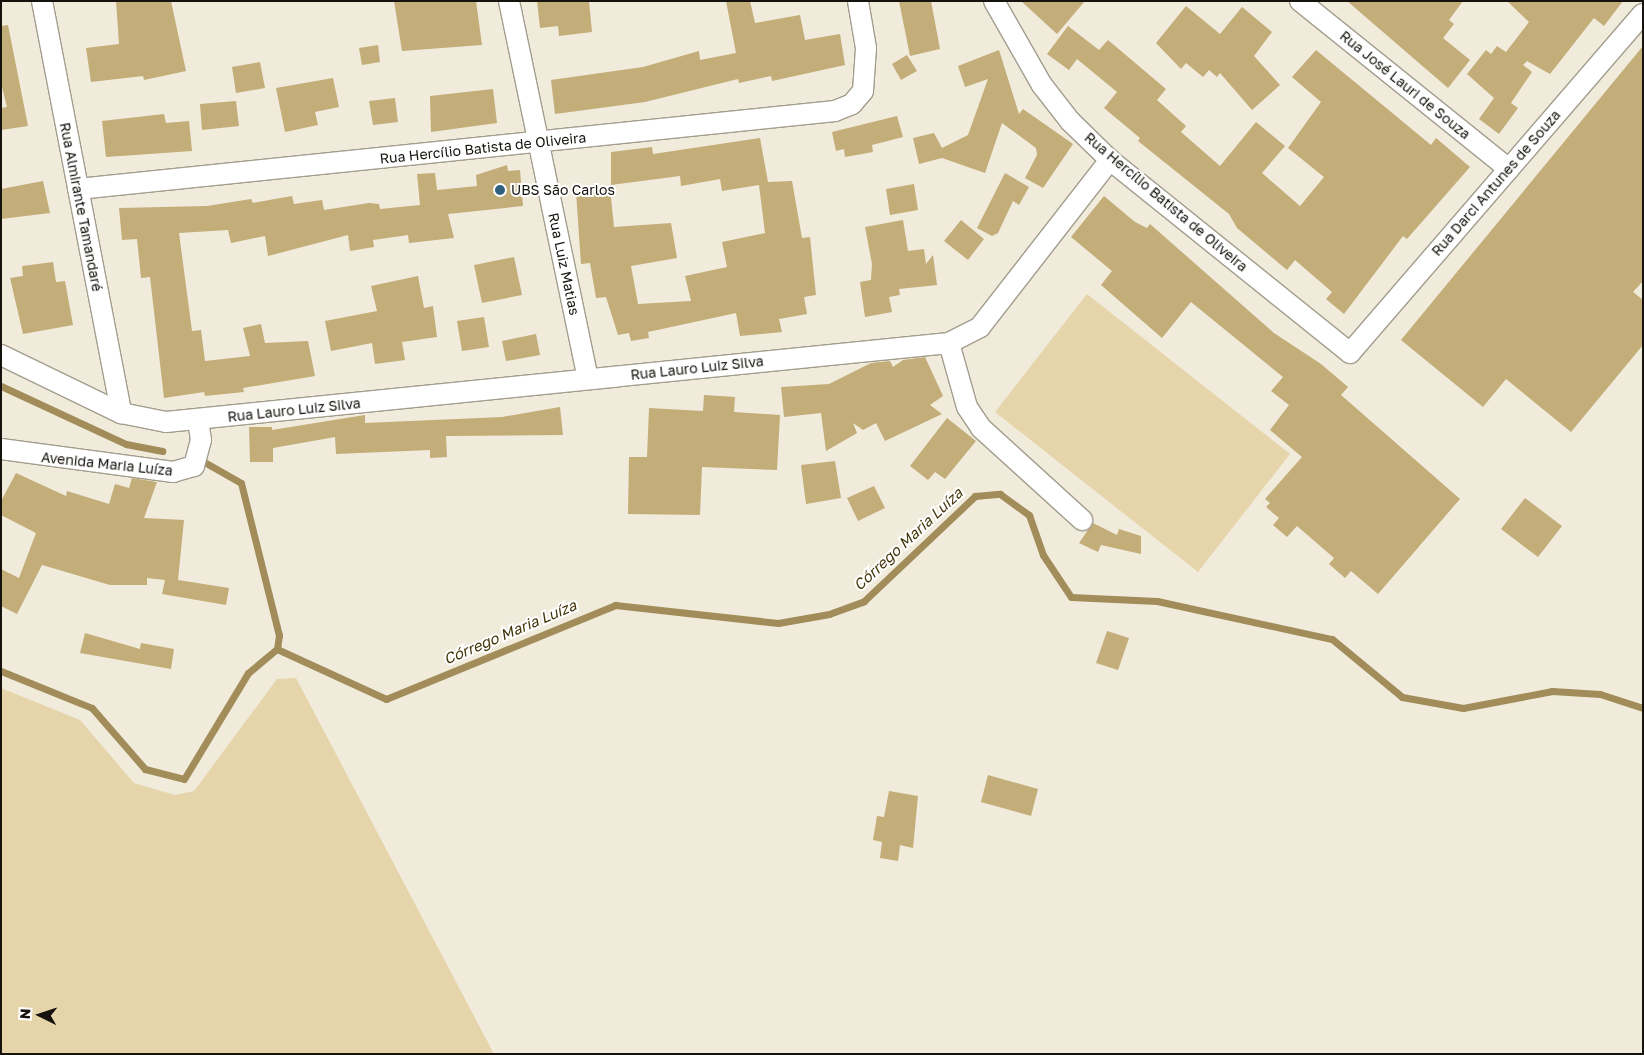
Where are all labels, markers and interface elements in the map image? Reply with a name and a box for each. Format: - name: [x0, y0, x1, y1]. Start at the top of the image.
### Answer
- street label: Rua José Lauri de Souza: [1337, 27, 1473, 143]
- street label: Rua Darci Antunes de Souza: [1428, 107, 1564, 259]
- street label: Rua Almirante Tamandaré: [56, 121, 106, 293]
- street label: Rua Hercílio Batista de Oliveira: [379, 129, 587, 167]
- street label: Rua Hercílio Batista de Oliveira: [1081, 129, 1251, 275]
- place label: UBS São Carlos: [511, 182, 615, 198]
- marker: UBS São Carlos: [493, 183, 507, 197]
- street label: Rua Luiz Matias: [545, 211, 583, 317]
- street label: Rua Lauro Luiz Silva: [630, 353, 764, 383]
- street label: Rua Lauro Luiz Silva: [227, 395, 361, 425]
- street label: Avenida Maria Luíza: [40, 449, 174, 479]
- water label: Córrego Maria Luíza: [850, 484, 966, 594]
- water label: Córrego Maria Luíza: [441, 596, 579, 668]
- north arrow: [15, 990, 65, 1040]
- text: N: [16, 1008, 33, 1020]

